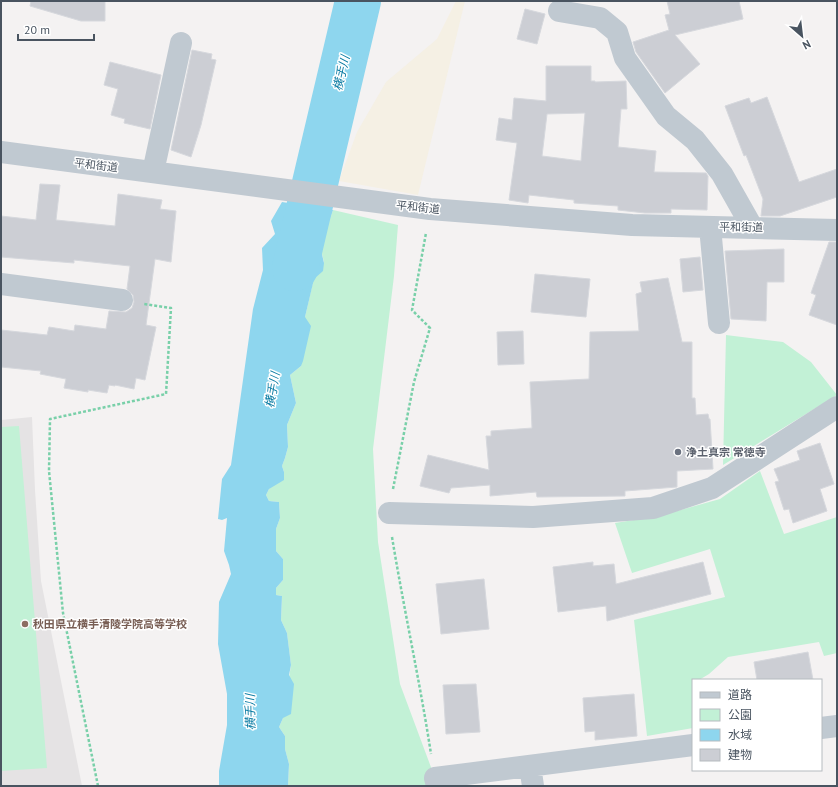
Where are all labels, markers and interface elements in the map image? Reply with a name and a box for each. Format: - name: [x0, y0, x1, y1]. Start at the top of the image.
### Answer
- scale bar: [18, 16, 94, 42]
- north arrow: [782, 16, 822, 56]
- text: 20 m: [24, 22, 50, 37]
- text: N: [800, 37, 813, 53]
- water label: 横手川: [330, 52, 353, 92]
- street label: 平和街道: [73, 155, 119, 175]
- street label: 平和街道: [395, 198, 441, 216]
- street label: 平和街道: [719, 220, 763, 234]
- water label: 横手川: [261, 369, 283, 409]
- place label: 浄土真宗 常徳寺: [686, 445, 766, 459]
- marker: 浄土真宗 常徳寺: [673, 447, 683, 457]
- place label: 秋田県立横手清陵学院高等学校: [33, 617, 187, 631]
- marker: 秋田県立横手清陵学院高等学校: [20, 619, 30, 629]
- legend: [692, 679, 822, 771]
- text: 道路: [728, 687, 752, 702]
- water label: 横手川: [242, 692, 258, 730]
- text: 公園: [728, 707, 752, 722]
- text: 水域: [728, 727, 752, 742]
- text: 建物: [728, 747, 752, 762]

